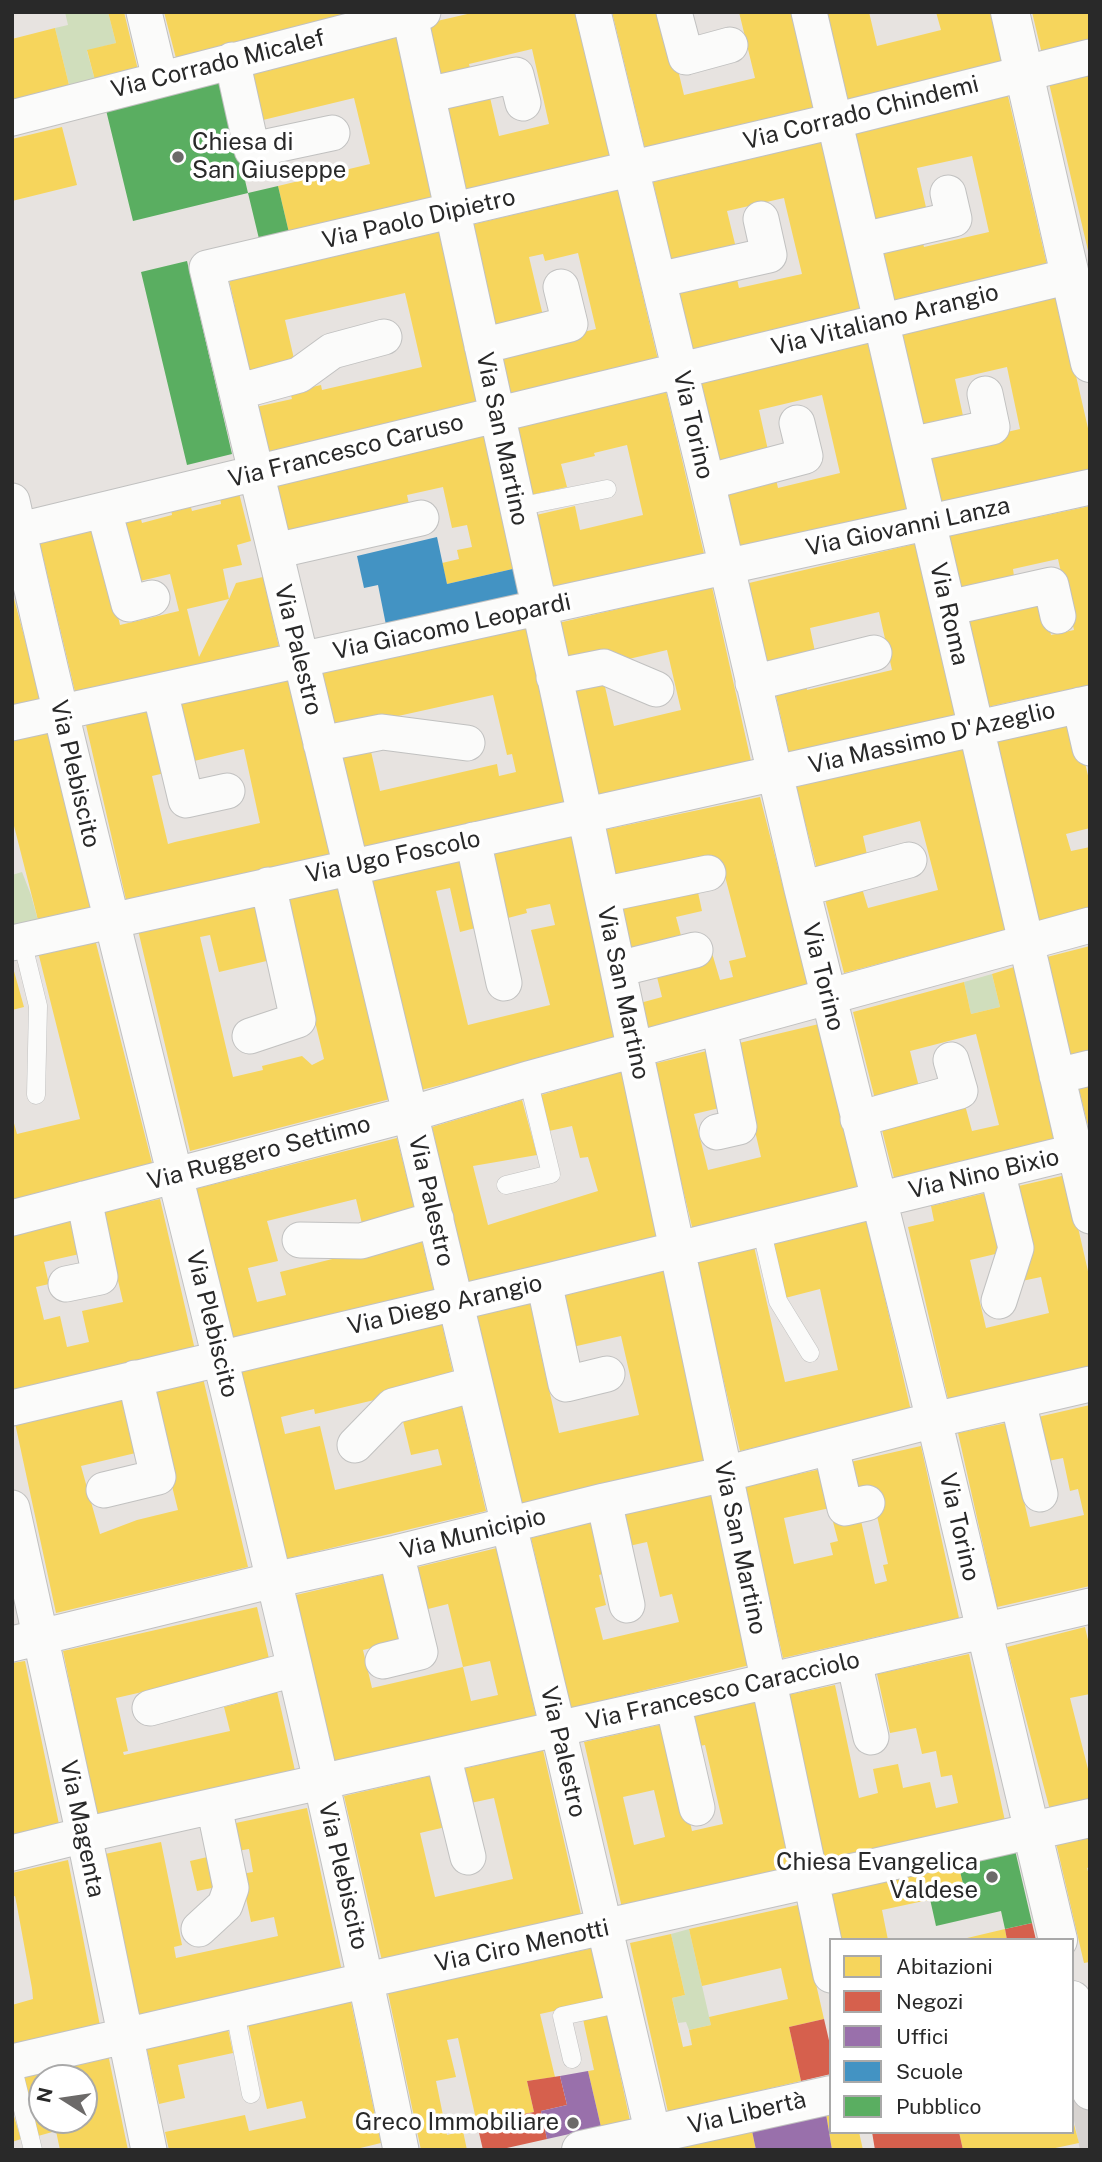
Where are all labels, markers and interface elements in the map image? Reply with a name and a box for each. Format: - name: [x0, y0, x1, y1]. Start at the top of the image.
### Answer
- street label: Via Corrado Micalef: [108, 24, 328, 104]
- street label: Via Corrado Chindemi: [740, 70, 982, 156]
- place label: Chiesa di San Giuseppe: [192, 129, 346, 185]
- marker: Chiesa di San Giuseppe: [170, 149, 186, 165]
- street label: Via Paolo Dipietro: [320, 183, 518, 255]
- street label: Via Vitaliano Arangio: [768, 278, 1002, 362]
- street label: Via San Martino: [470, 350, 534, 528]
- street label: Via Torino: [667, 368, 719, 482]
- street label: Via Francesco Caruso: [226, 408, 466, 494]
- street label: Via Giovanni Lanza: [803, 491, 1013, 563]
- street label: Via Roma: [923, 560, 975, 668]
- street label: Via Palestro: [268, 582, 328, 718]
- street label: Via Giacomo Leopardi: [331, 588, 573, 666]
- street label: Via Massimo D'Azeglio: [806, 696, 1058, 780]
- street label: Via Plebiscito: [44, 697, 106, 851]
- street label: Via Ugo Foscolo: [303, 824, 483, 890]
- street label: Via San Martino: [591, 904, 655, 1082]
- street label: Via Torino: [796, 920, 850, 1034]
- street label: Via Ruggero Settimo: [144, 1109, 374, 1197]
- street label: Via Palestro: [402, 1133, 460, 1269]
- street label: Via Nino Bixio: [906, 1143, 1062, 1205]
- street label: Via Plebiscito: [180, 1247, 244, 1401]
- street label: Via Diego Arangio: [345, 1269, 545, 1341]
- street label: Via San Martino: [708, 1459, 772, 1637]
- street label: Via Torino: [933, 1470, 985, 1584]
- street label: Via Municipio: [397, 1502, 549, 1566]
- street label: Via Francesco Caracciolo: [583, 1645, 863, 1737]
- street label: Via Palestro: [534, 1684, 592, 1820]
- street label: Via Magenta: [53, 1758, 111, 1900]
- street label: Via Plebiscito: [312, 1799, 374, 1953]
- place label: Chiesa Evangelica Valdese: [776, 1849, 978, 1905]
- marker: Chiesa Evangelica Valdese: [984, 1869, 1000, 1885]
- street label: Via Ciro Menotti: [432, 1913, 612, 1979]
- legend: [829, 1938, 1074, 2134]
- text: Abitazioni: [896, 1954, 993, 1979]
- text: Negozi: [896, 1989, 963, 2014]
- text: Uffici: [896, 2024, 948, 2049]
- text: Scuole: [896, 2059, 963, 2084]
- north arrow: [28, 2064, 98, 2134]
- street label: Via Libertà: [685, 2085, 809, 2141]
- text: N: [32, 2086, 57, 2105]
- text: Pubblico: [896, 2094, 981, 2119]
- place label: Greco Immobiliare: [355, 2109, 559, 2137]
- marker: Greco Immobiliare: [565, 2115, 581, 2131]

